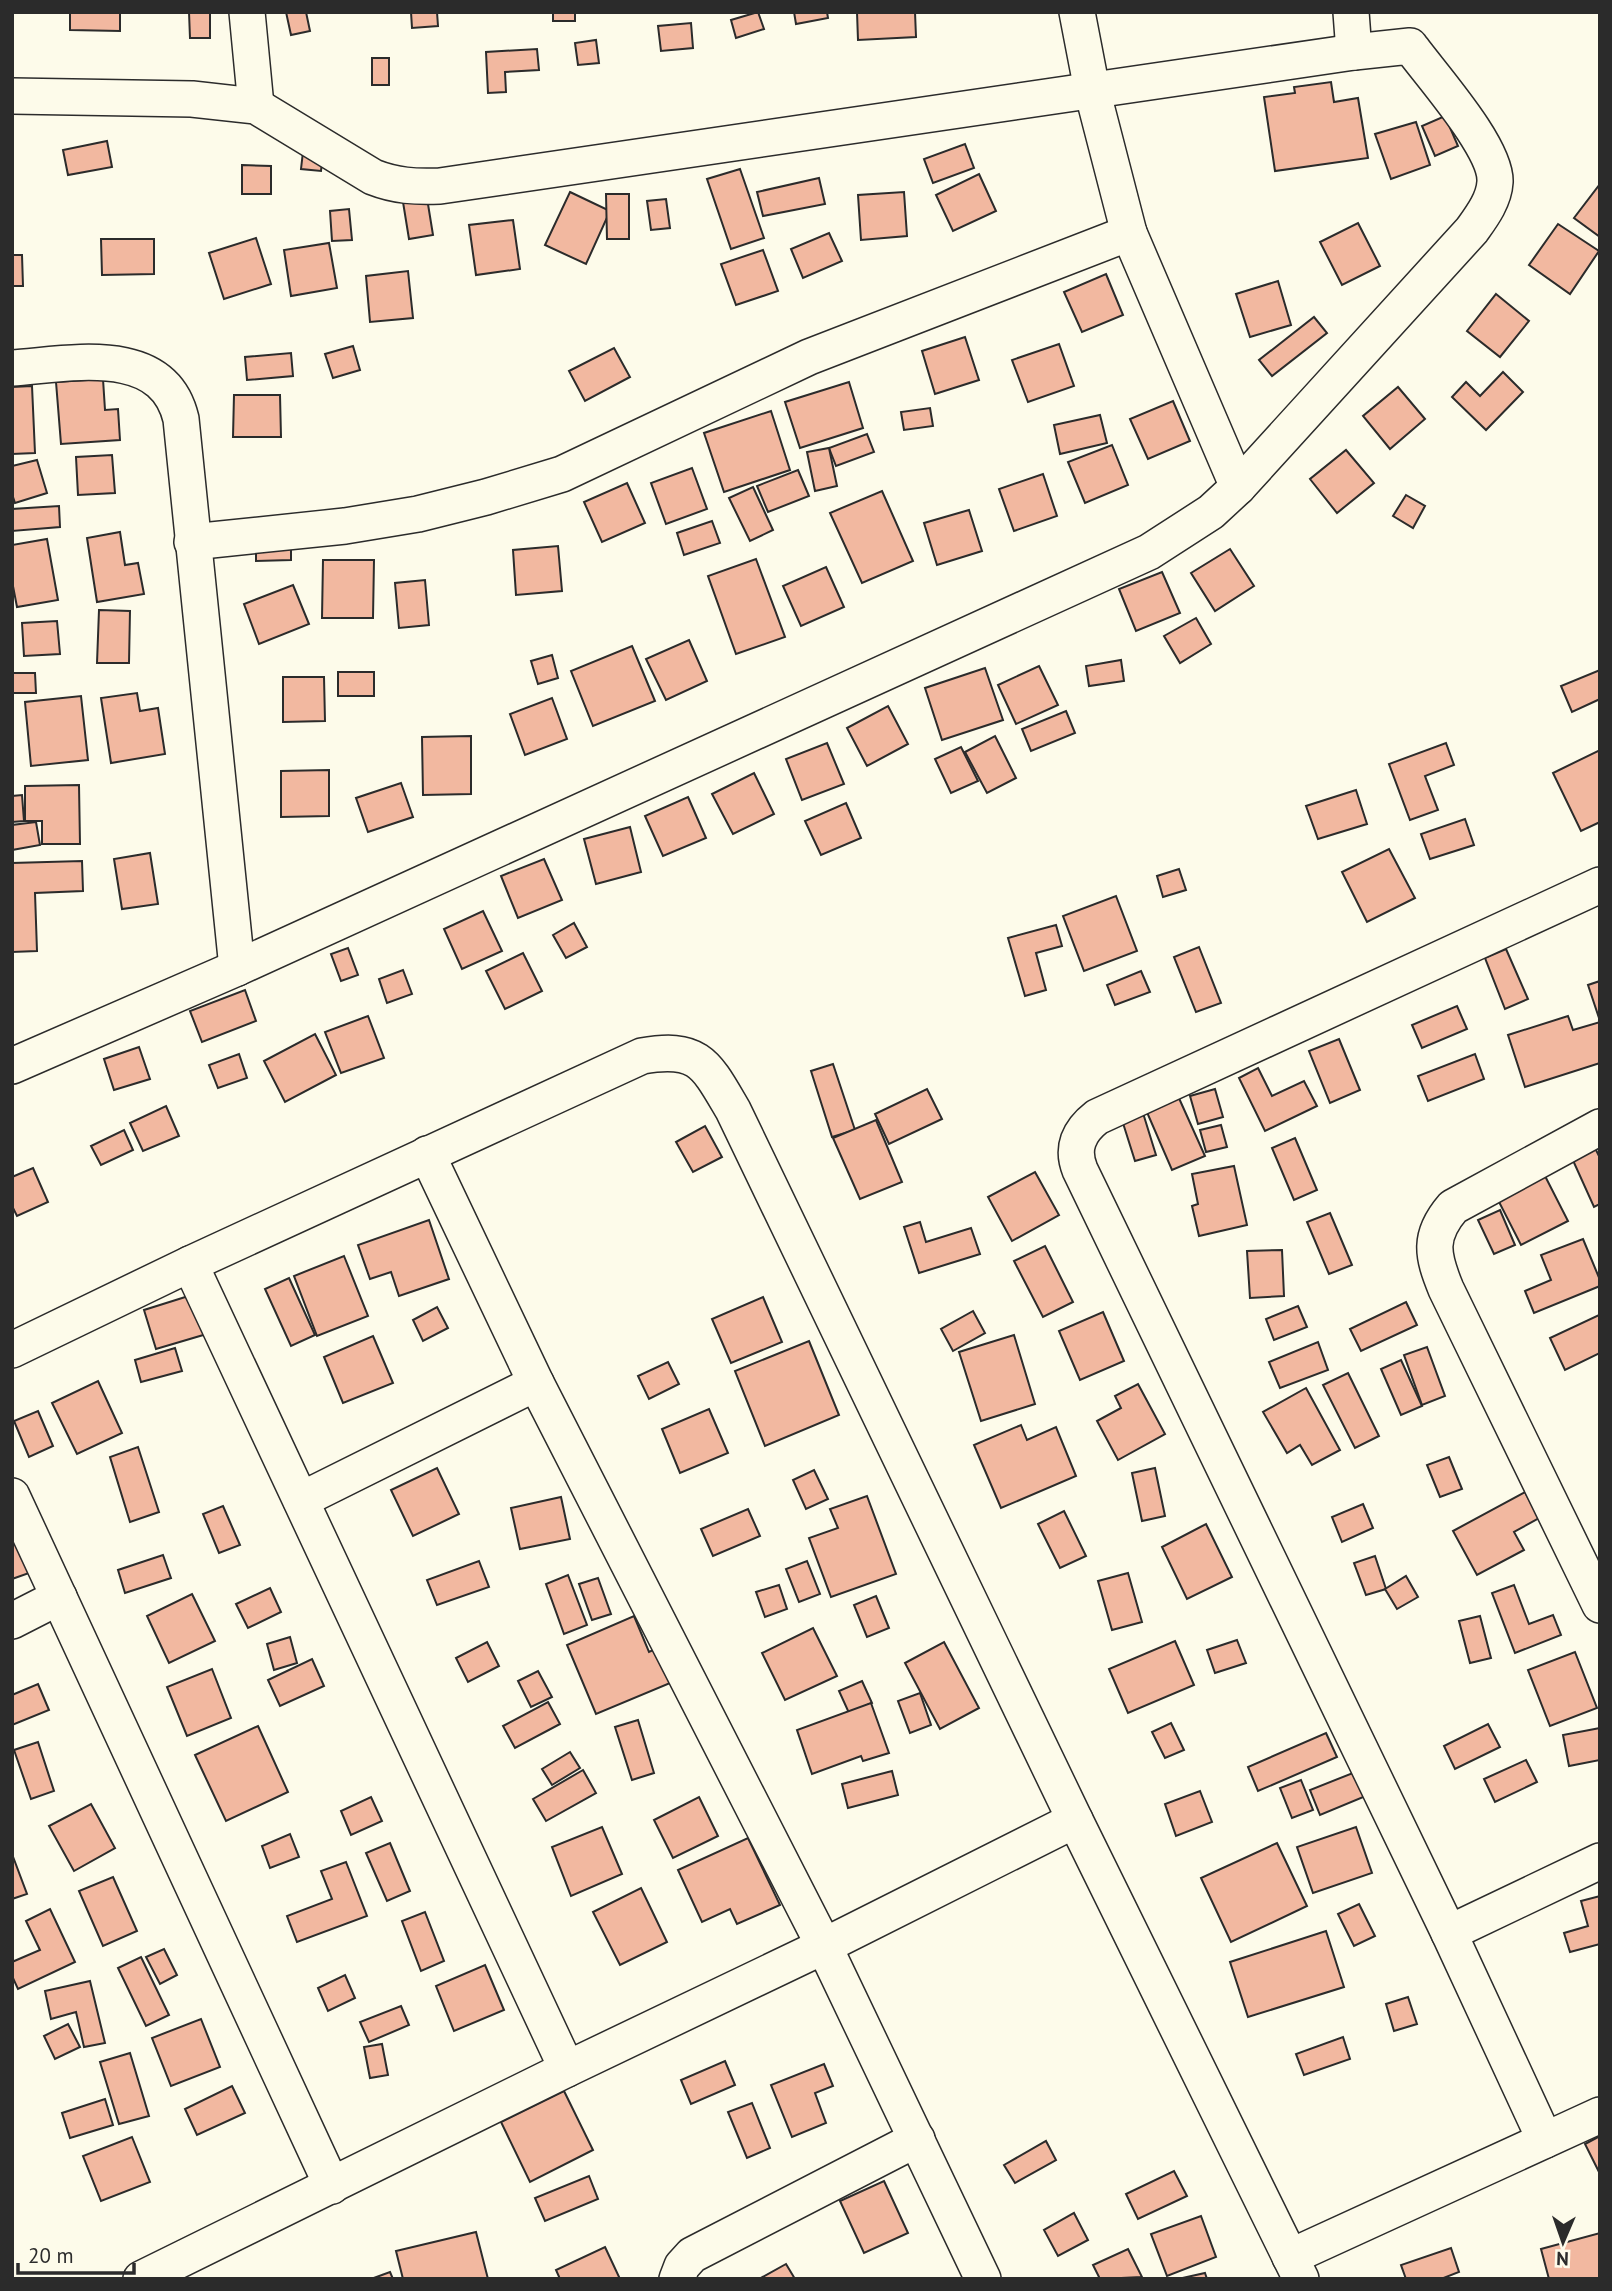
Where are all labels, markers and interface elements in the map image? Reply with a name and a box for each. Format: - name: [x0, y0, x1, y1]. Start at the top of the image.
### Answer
- north arrow: [1528, 2207, 1598, 2277]
- scale bar: [18, 2232, 133, 2276]
- text: 20 m: [28, 2242, 74, 2269]
- text: N: [1556, 2247, 1569, 2271]

